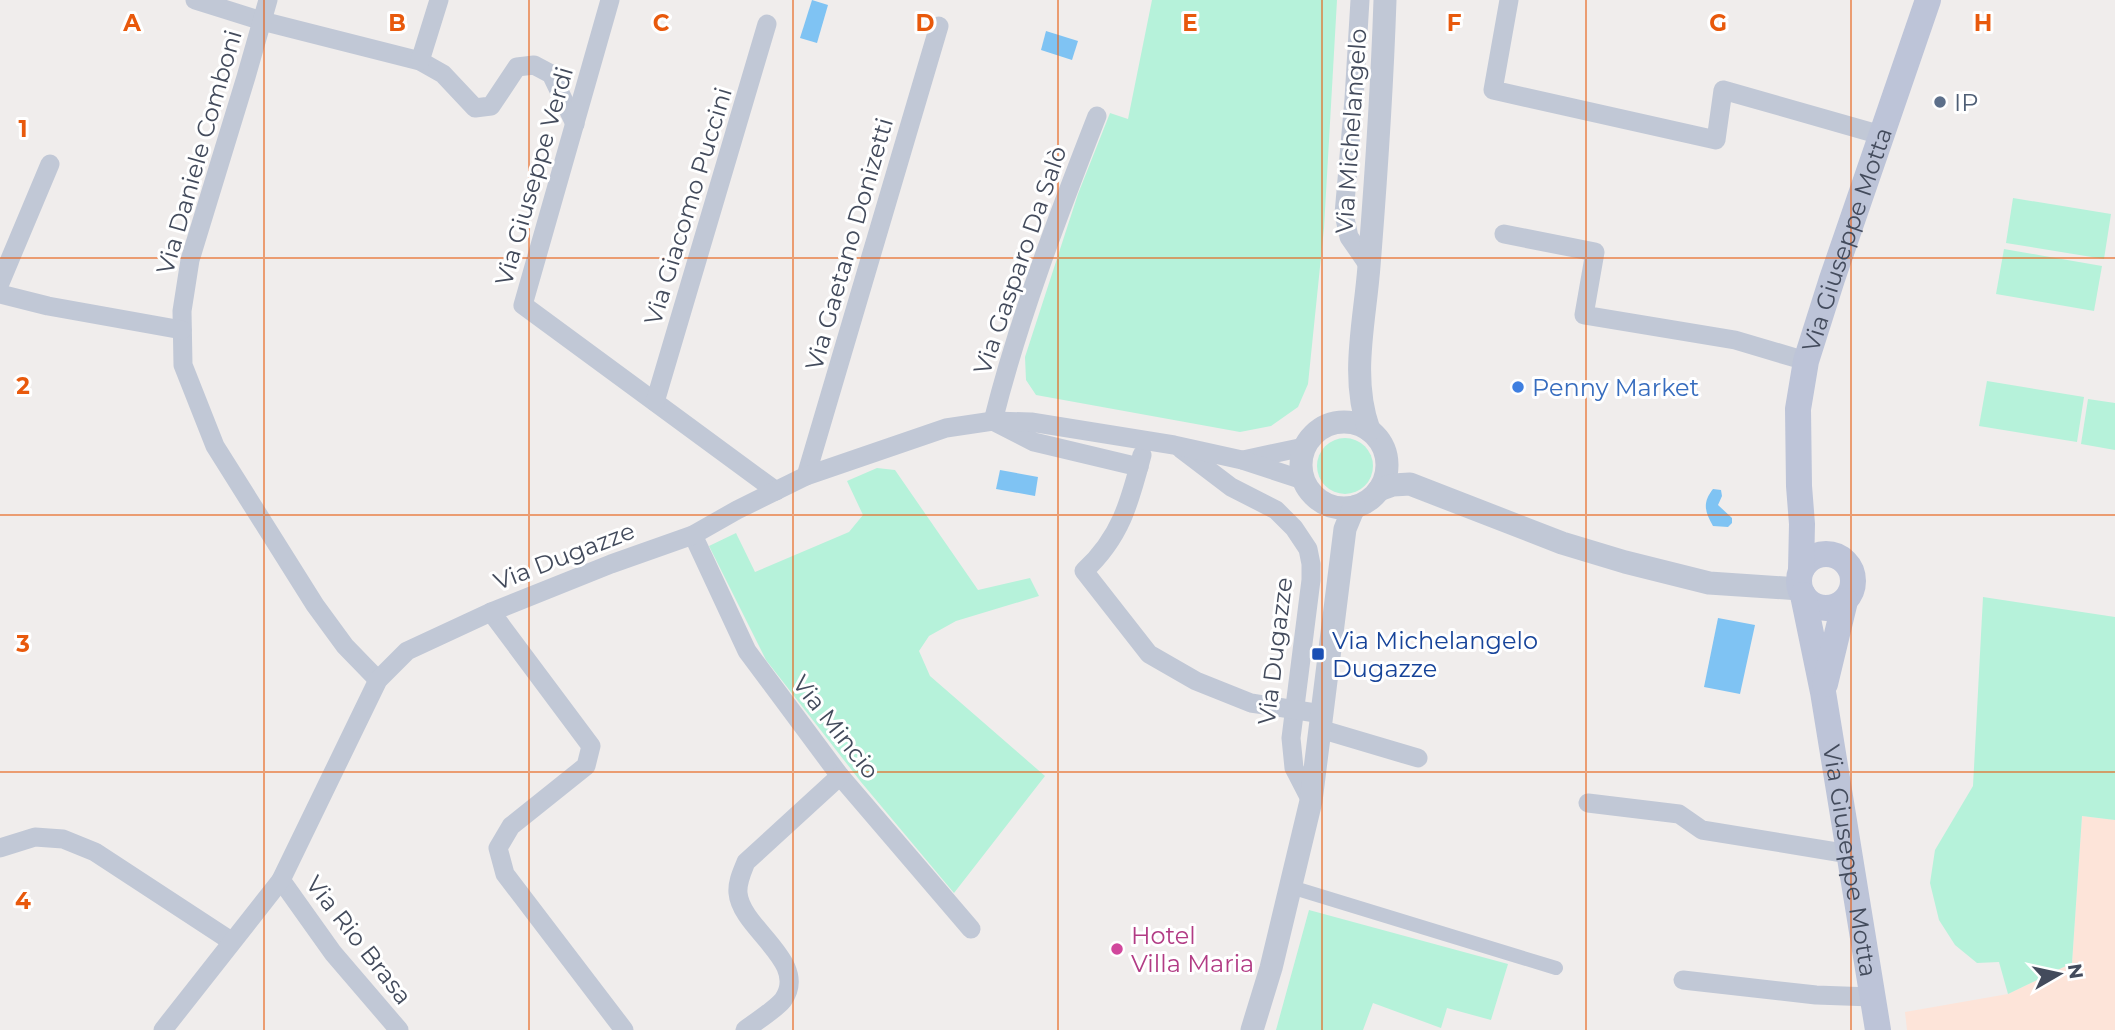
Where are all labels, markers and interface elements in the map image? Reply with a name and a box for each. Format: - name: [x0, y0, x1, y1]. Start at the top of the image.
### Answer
- text: A: [122, 9, 141, 37]
- text: B: [388, 9, 406, 37]
- text: C: [653, 9, 670, 37]
- text: D: [916, 9, 935, 37]
- text: E: [1182, 9, 1198, 37]
- text: F: [1447, 9, 1462, 37]
- text: G: [1709, 9, 1727, 37]
- text: H: [1974, 9, 1992, 37]
- street label: Via Daniele Comboni: [150, 27, 248, 277]
- street label: Via Michelangelo: [1329, 27, 1373, 235]
- street label: Via Giuseppe Verdi: [489, 63, 579, 289]
- street label: Via Giacomo Puccini: [638, 84, 738, 328]
- place label: IP: [1954, 88, 1978, 117]
- marker: IP: [1932, 94, 1948, 110]
- street label: Via Gaetano Donizetti: [799, 114, 899, 374]
- text: 1: [18, 115, 28, 143]
- street label: Via Giuseppe Motta: [1795, 123, 1898, 355]
- street label: Via Gasparo Da Salò: [967, 142, 1073, 378]
- text: 2: [16, 372, 30, 400]
- place label: Penny Market: [1532, 373, 1700, 402]
- marker: Penny Market: [1510, 379, 1526, 395]
- street label: Via Dugazze: [489, 516, 639, 596]
- street label: Via Dugazze: [1252, 575, 1298, 727]
- place label: Via Michelangelo Dugazze: [1332, 626, 1538, 683]
- text: 3: [15, 630, 30, 658]
- marker: Via Michelangelo Dugazze: [1310, 646, 1326, 662]
- street label: Via Mincio: [787, 669, 885, 785]
- street label: Via Giuseppe Motta: [1817, 742, 1884, 979]
- street label: Via Rio Brasa: [300, 870, 418, 1010]
- text: 4: [15, 887, 31, 915]
- place label: Hotel Villa Maria: [1131, 921, 1254, 978]
- north arrow: [2024, 939, 2094, 1009]
- marker: Hotel Villa Maria: [1109, 941, 1125, 957]
- text: N: [2063, 962, 2088, 981]

